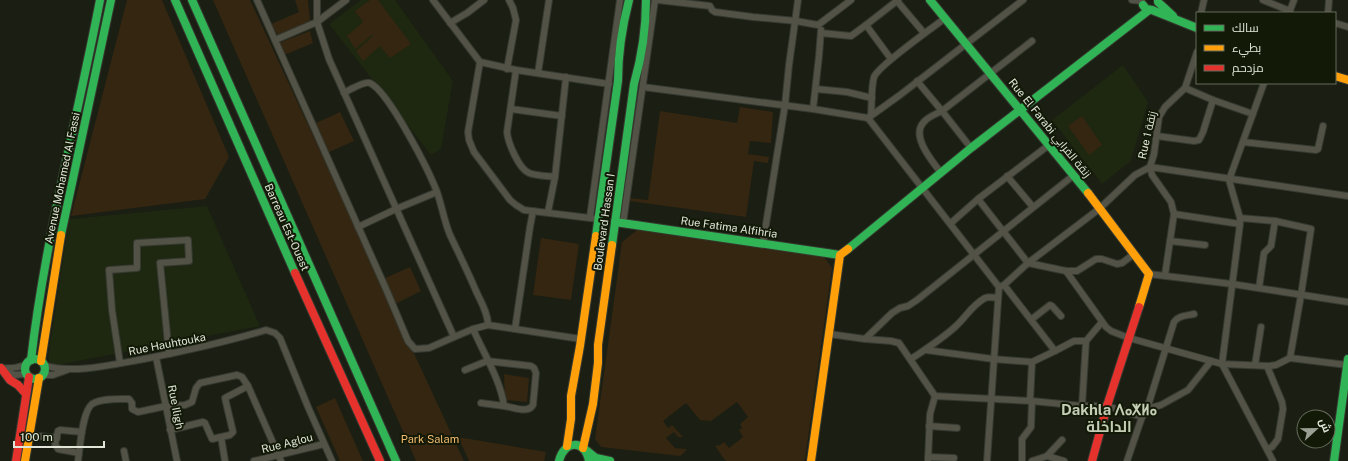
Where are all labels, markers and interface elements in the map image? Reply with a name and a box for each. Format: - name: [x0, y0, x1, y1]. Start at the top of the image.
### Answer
- legend: [1196, 12, 1336, 84]
- text: سالك: [1232, 21, 1259, 35]
- text: بطيء: [1232, 41, 1261, 58]
- text: مزدحم: [1232, 61, 1264, 76]
- street label: Rue El Farabi زنقة الفرابي: [1004, 76, 1094, 182]
- street label: Rue 1 زنقة: [1136, 110, 1159, 160]
- street label: Avenue Mohamed Al Fassi: [42, 111, 82, 245]
- street label: Boulevard Hassan I: [591, 173, 617, 271]
- street label: Barreau Est-Ouest: [262, 182, 312, 272]
- street label: Rue Fatima Alfihria: [680, 214, 778, 240]
- street label: Rue Hauhtouka: [127, 331, 207, 357]
- street label: Rue Iligh: [166, 384, 186, 430]
- district label: Dakhla ⴷⴰⵅⵍⴰ الداخلة: [1061, 401, 1157, 435]
- north arrow: [1296, 409, 1336, 449]
- text: ش: [1316, 416, 1333, 434]
- scale bar: [14, 423, 104, 449]
- text: 100 m: [20, 430, 53, 444]
- street label: Rue Aglou: [260, 431, 314, 455]
- park label: Park Salam: [401, 433, 459, 445]

